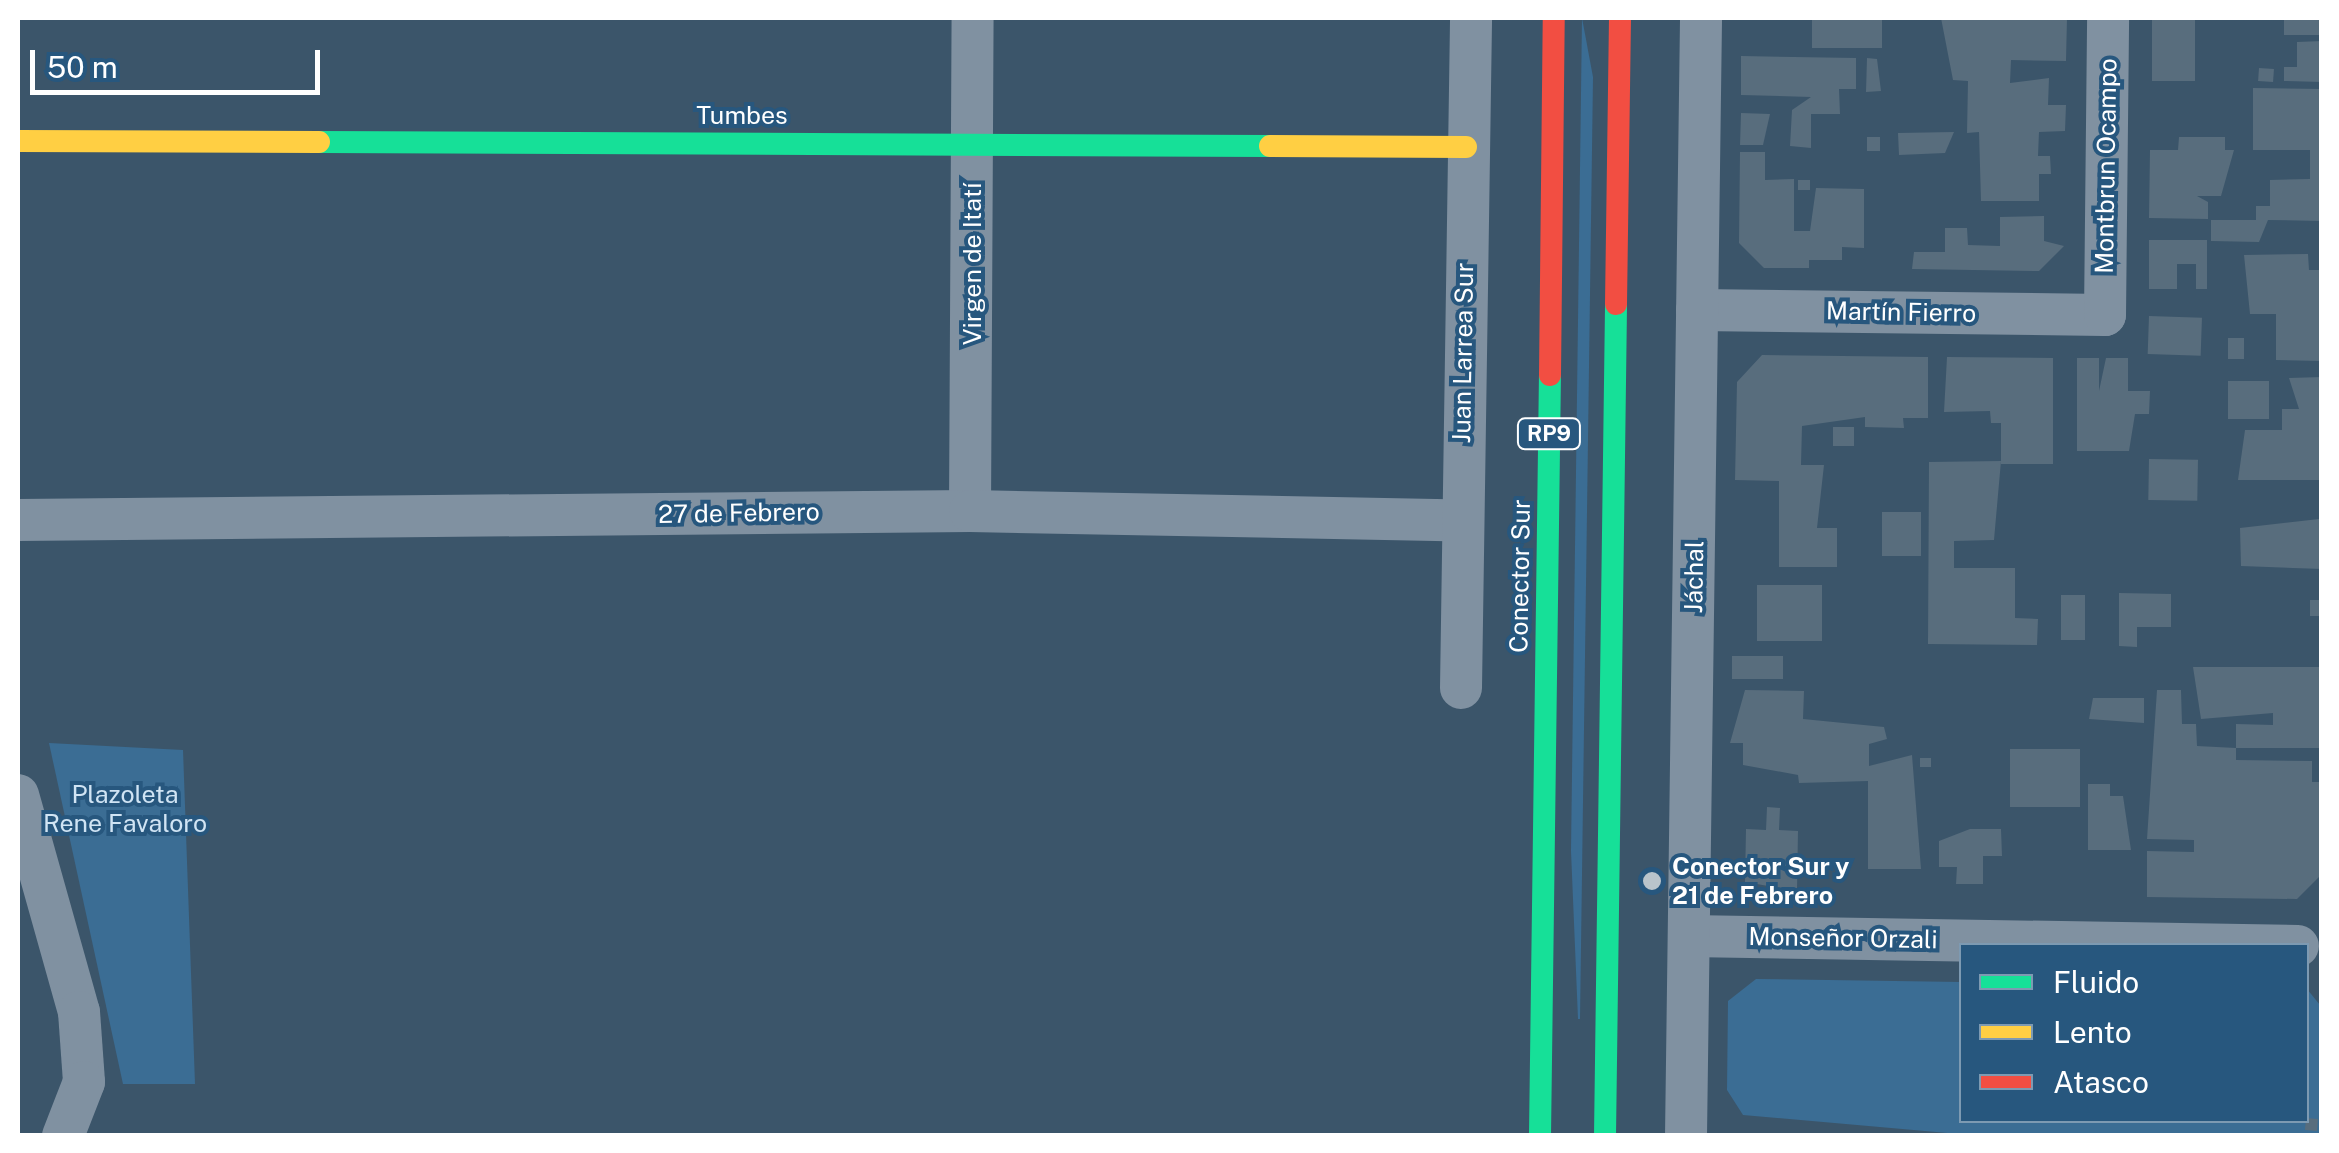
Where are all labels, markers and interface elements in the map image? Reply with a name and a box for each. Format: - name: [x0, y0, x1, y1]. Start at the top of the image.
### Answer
- scale bar: [35, 30, 325, 92]
- text: 50 m: [47, 49, 118, 85]
- street label: Montbrun Ocampo: [2089, 58, 2123, 274]
- street label: Tumbes: [696, 100, 788, 130]
- street label: Virgen de Itatí: [957, 182, 987, 346]
- street label: Juan Larrea Sur: [1446, 262, 1480, 444]
- street label: Martín Fierro: [1826, 296, 1976, 328]
- road number: RP9: [1516, 417, 1582, 451]
- street label: 27 de Febrero: [658, 497, 820, 529]
- street label: Conector Sur: [1504, 499, 1536, 653]
- street label: Jáchal: [1678, 540, 1710, 614]
- park label: Plazoleta Rene Favaloro: [43, 780, 207, 839]
- place label: Conector Sur y 21 de Febrero: [1672, 852, 1849, 911]
- marker: Conector Sur y 21 de Febrero: [1641, 870, 1663, 892]
- street label: Monseñor Orzali: [1748, 921, 1938, 955]
- legend: [1959, 943, 2309, 1123]
- text: Fluido: [2053, 964, 2139, 1000]
- text: Lento: [2053, 1014, 2132, 1050]
- text: Atasco: [2053, 1064, 2149, 1100]

